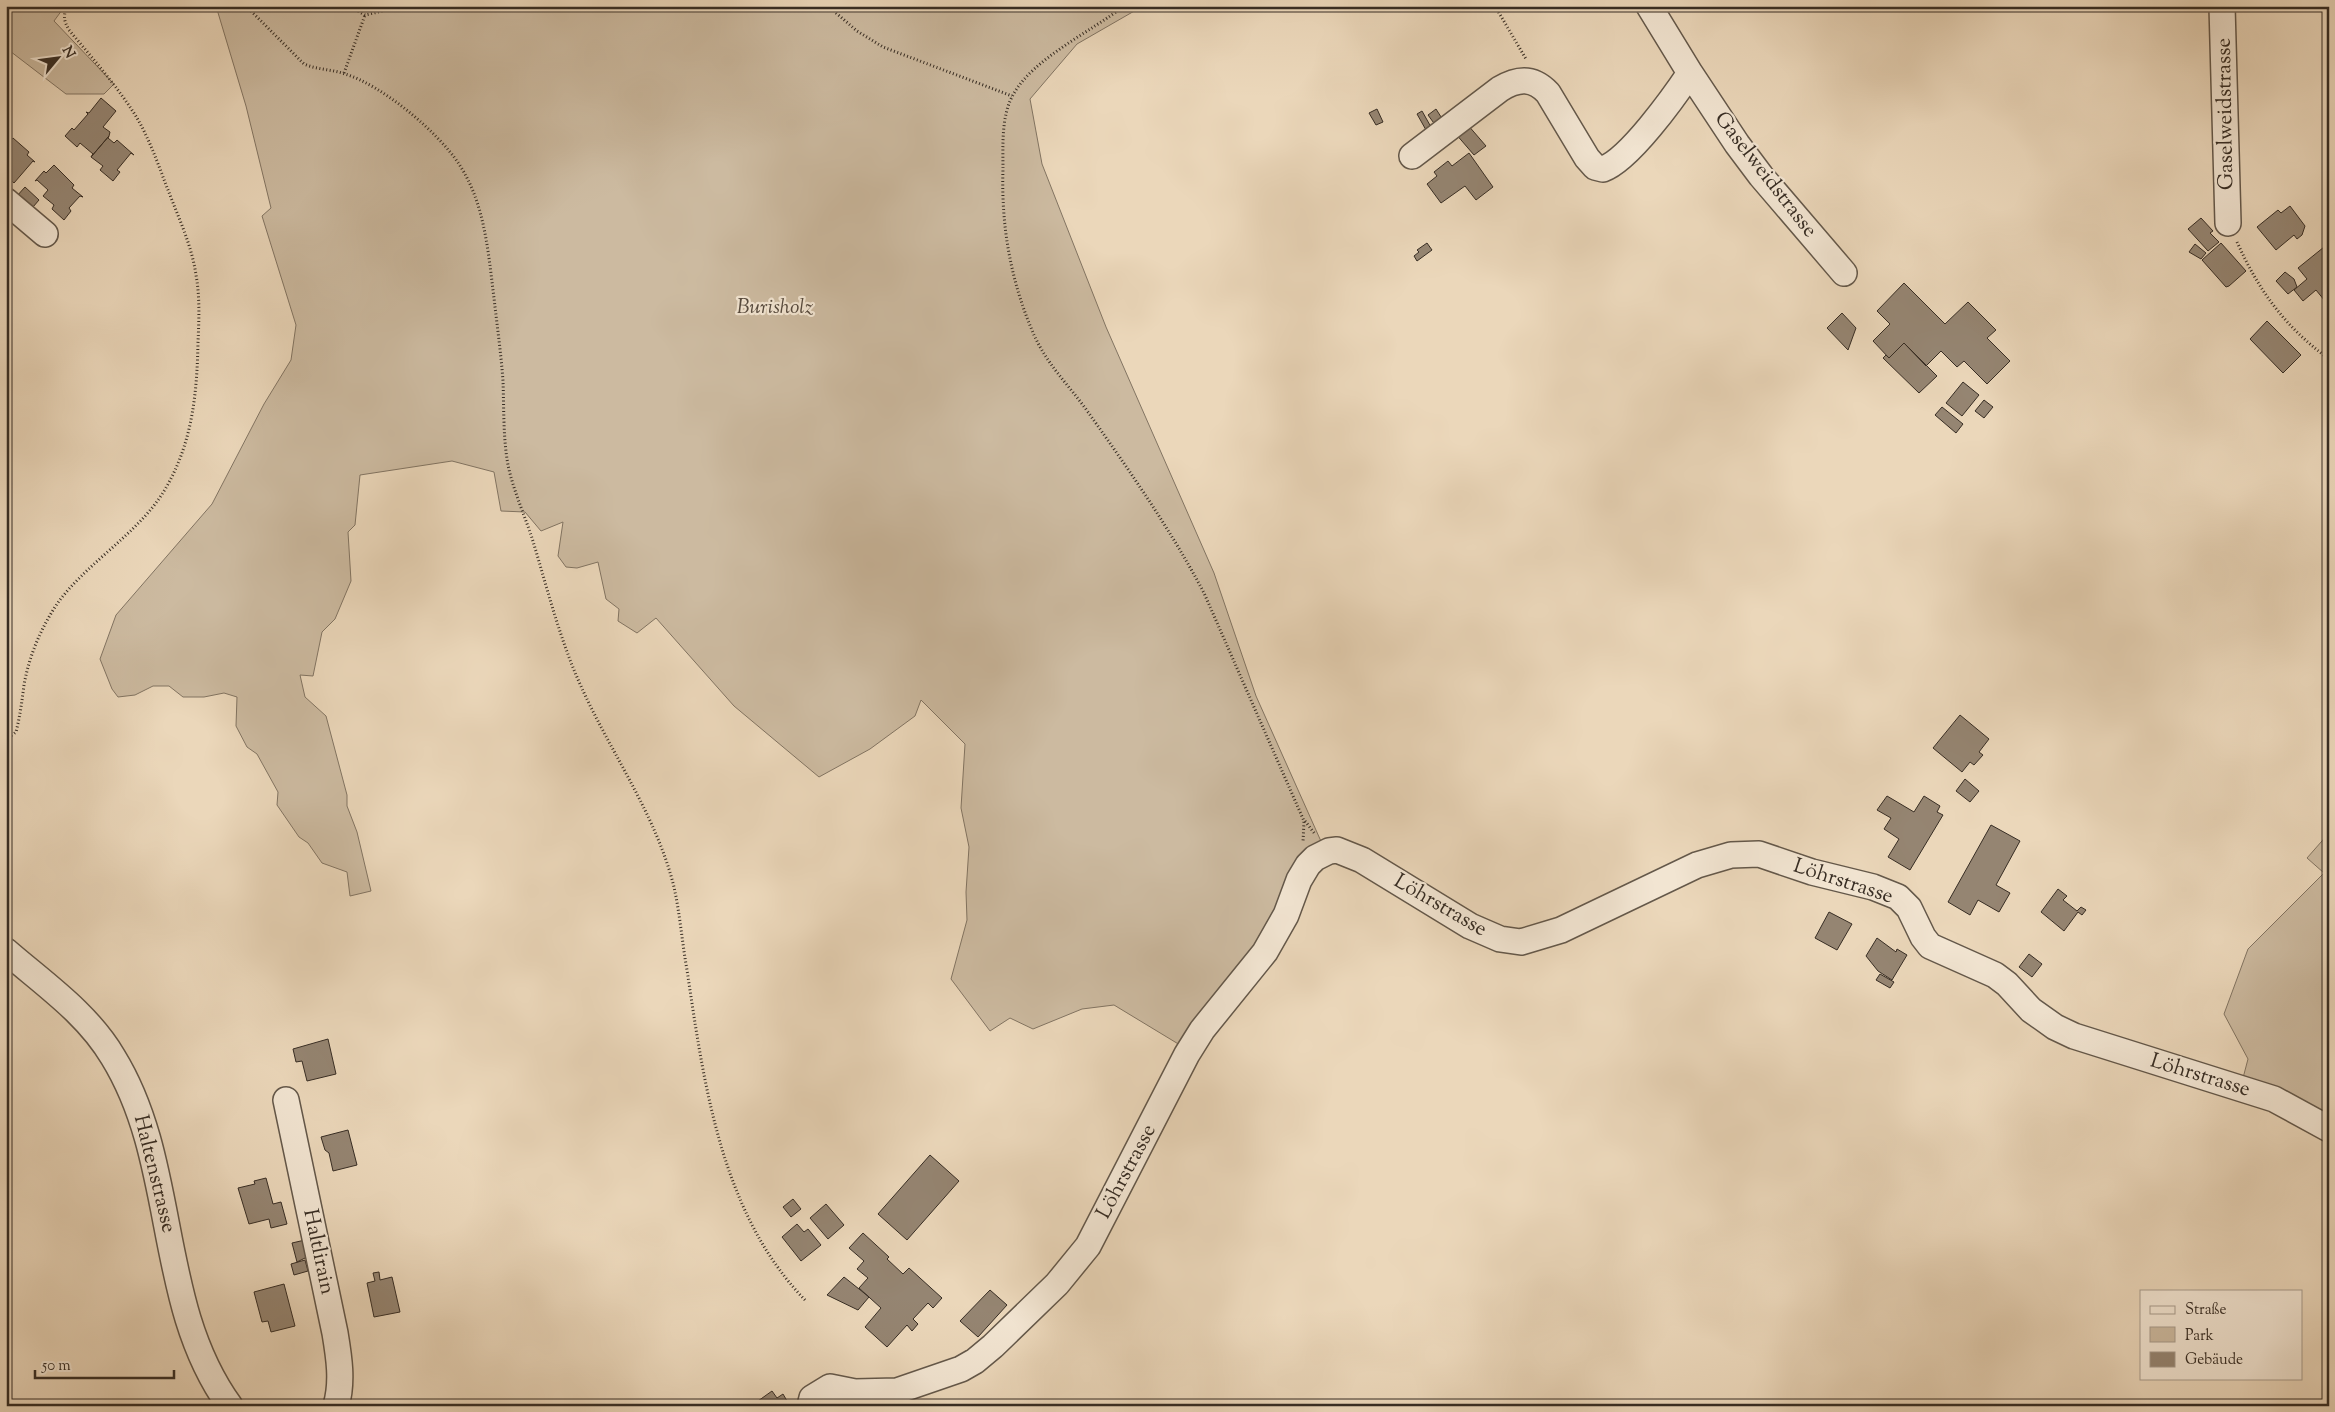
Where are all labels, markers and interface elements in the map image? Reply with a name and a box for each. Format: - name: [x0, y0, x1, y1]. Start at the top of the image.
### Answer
- north arrow: [32, 32, 82, 82]
- street label: Gaselweidstrasse: [2210, 38, 2242, 190]
- text: N: [56, 43, 79, 62]
- street label: Gaselweidstrasse: [1706, 106, 1824, 244]
- park label: Burisholz: [737, 293, 814, 323]
- street label: Löhrstrasse: [1789, 852, 1897, 912]
- street label: Löhrstrasse: [1388, 867, 1492, 945]
- street label: Löhrstrasse: [2146, 1047, 2254, 1105]
- street label: Haltenstrasse: [125, 1112, 183, 1236]
- street label: Löhrstrasse: [1090, 1119, 1164, 1225]
- street label: Haltlirain: [294, 1206, 342, 1298]
- legend: [2140, 1290, 2302, 1380]
- text: Straße: [2185, 1300, 2227, 1321]
- text: Park: [2185, 1326, 2214, 1347]
- scale bar: [35, 1347, 174, 1379]
- text: Gebäude: [2185, 1350, 2243, 1371]
- text: 50 m: [41, 1356, 71, 1377]

